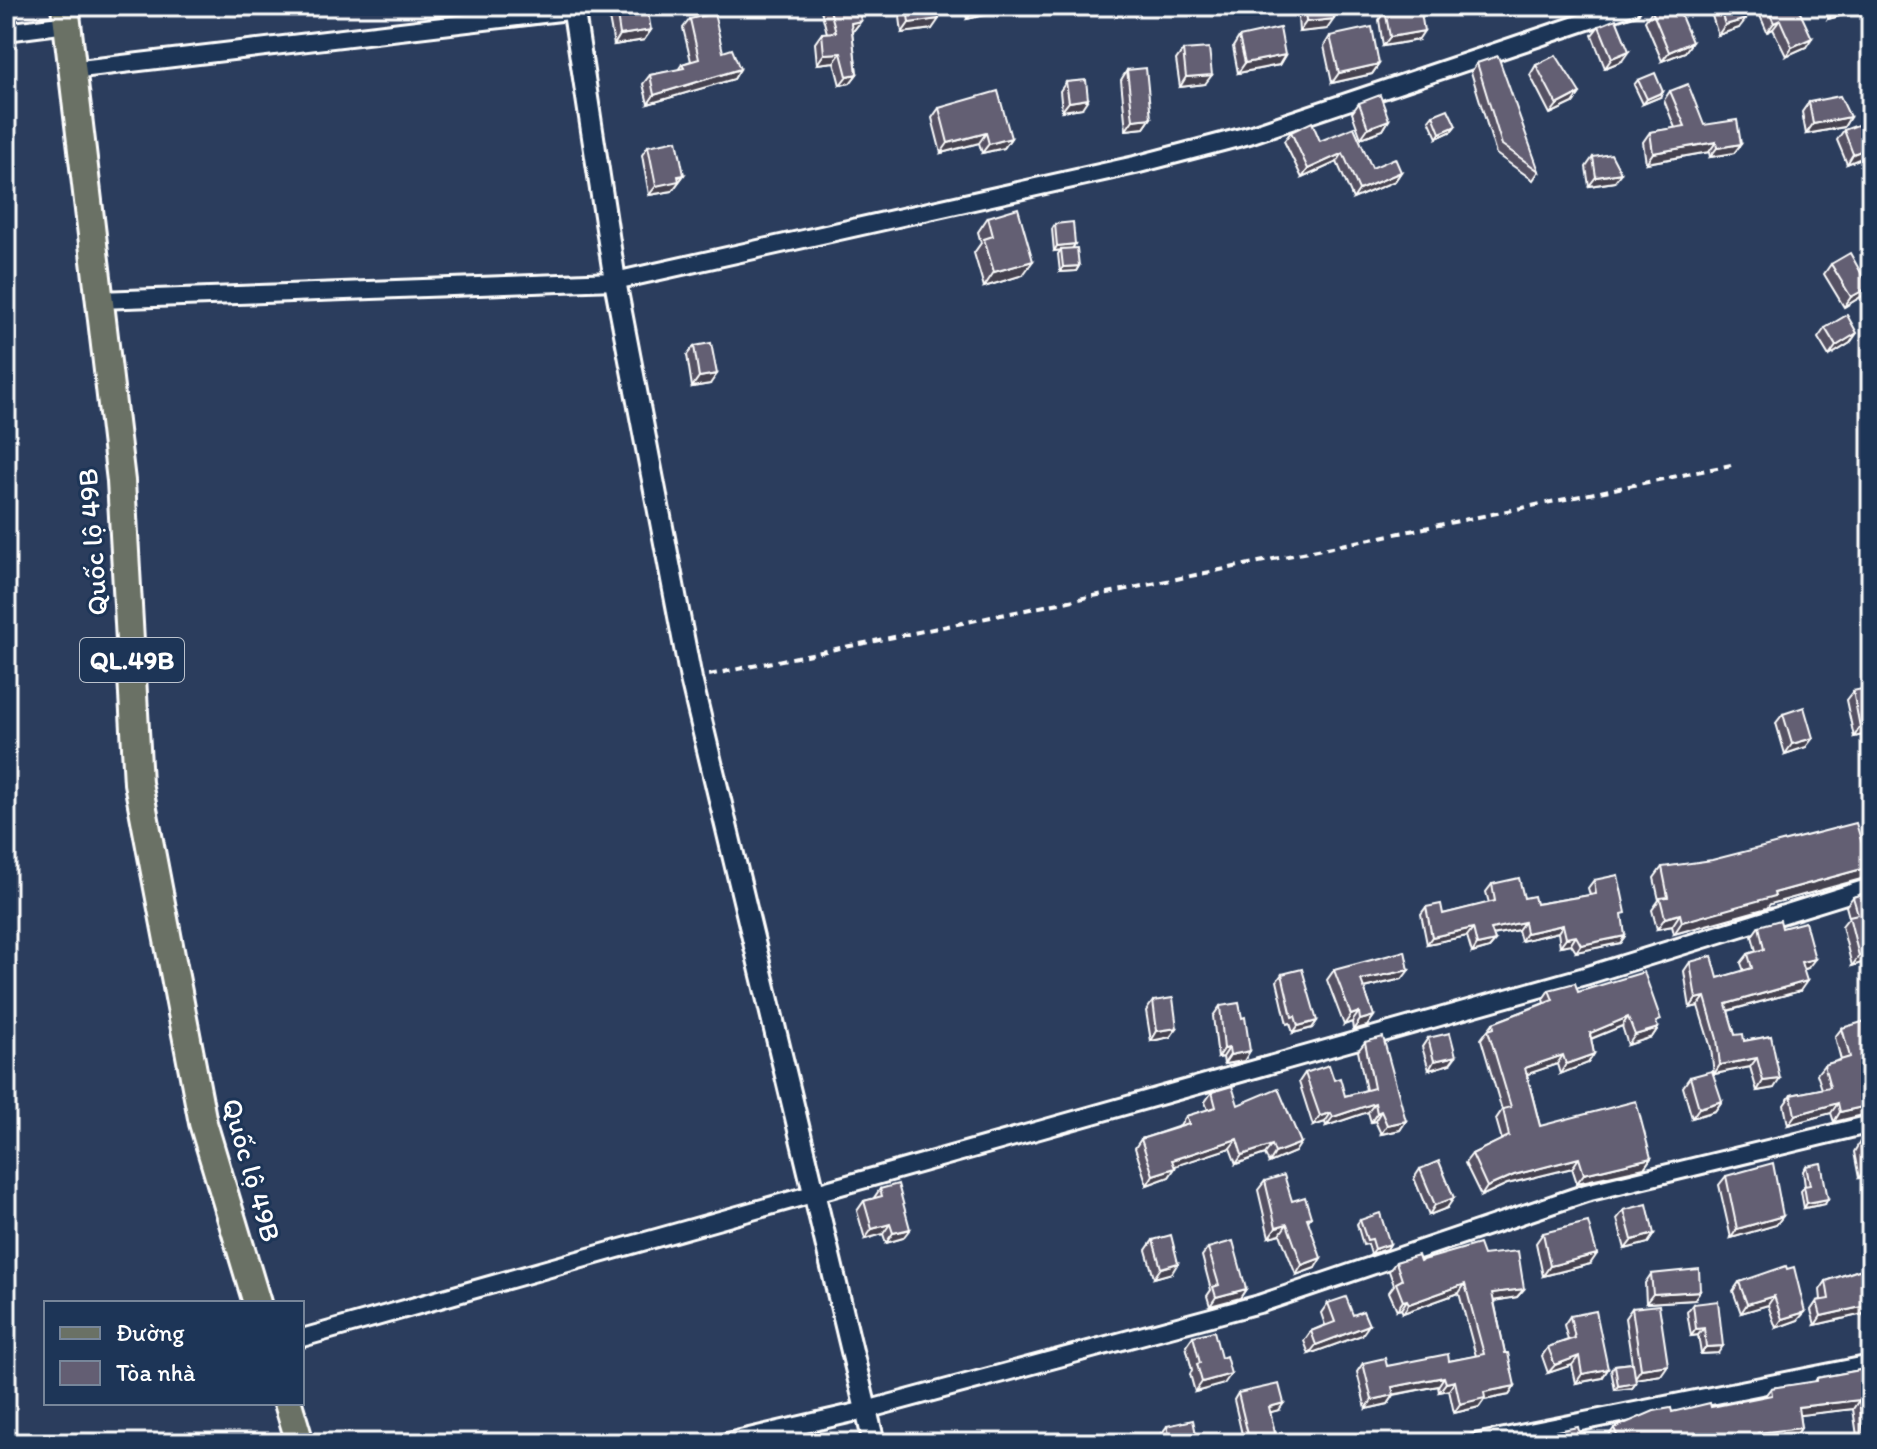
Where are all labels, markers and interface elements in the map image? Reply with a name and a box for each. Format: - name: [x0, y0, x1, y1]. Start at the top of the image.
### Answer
- street label: Quốc lộ 49B: [70, 467, 114, 617]
- road number: QL.49B: [80, 638, 184, 682]
- street label: Quốc lộ 49B: [215, 1094, 289, 1246]
- legend: [44, 1301, 304, 1405]
- text: Đường: [116, 1318, 185, 1347]
- text: Tòa nhà: [116, 1358, 196, 1387]

